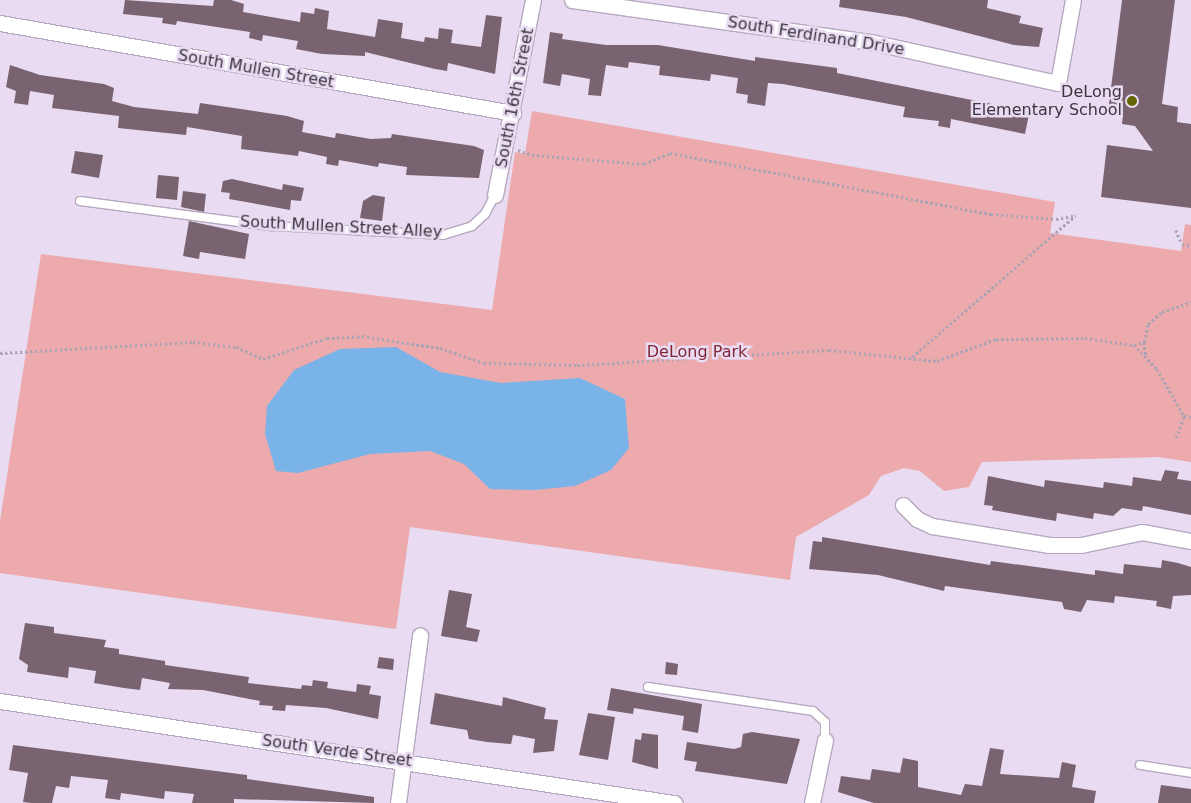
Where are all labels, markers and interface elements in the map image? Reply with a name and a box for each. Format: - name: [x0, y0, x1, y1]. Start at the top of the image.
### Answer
- street label: South Ferdinand Drive: [726, 13, 906, 59]
- street label: South 16th Street: [492, 26, 538, 170]
- street label: South Mullen Street: [176, 46, 336, 92]
- place label: DeLong Elementary School: [972, 82, 1122, 120]
- marker: DeLong Elementary School: [1126, 95, 1138, 107]
- street label: South Mullen Street Alley: [239, 212, 443, 242]
- park label: DeLong Park: [647, 342, 747, 362]
- street label: South Verde Street: [261, 731, 413, 771]

